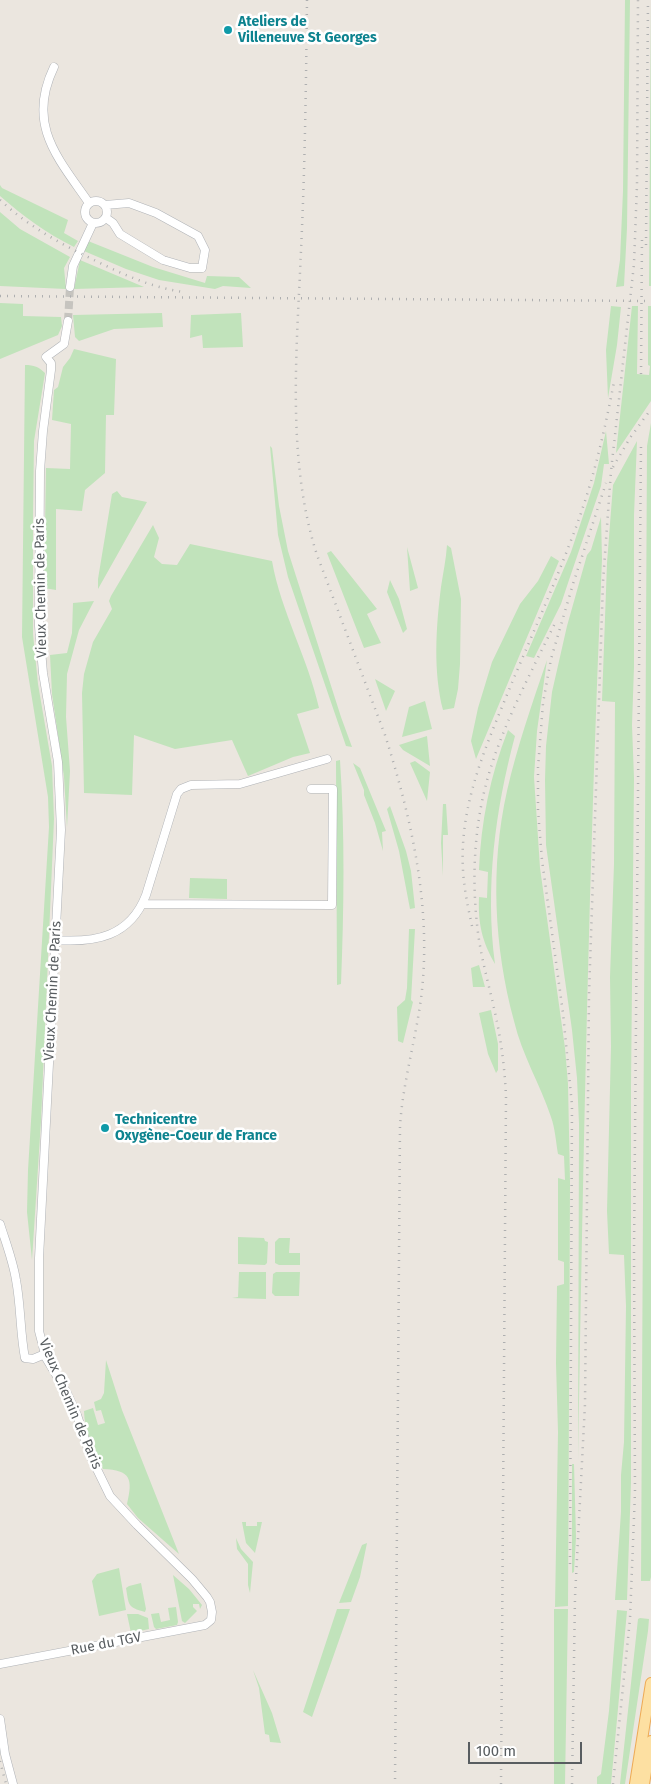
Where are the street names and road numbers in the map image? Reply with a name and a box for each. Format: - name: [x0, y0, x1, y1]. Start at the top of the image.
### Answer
- street label: Vieux Chemin de Paris: [31, 518, 51, 658]
- street label: Vieux Chemin de Paris: [41, 921, 65, 1061]
- street label: Vieux Chemin de Paris: [35, 1336, 105, 1472]
- street label: Rue du TGV: [69, 1629, 143, 1659]

